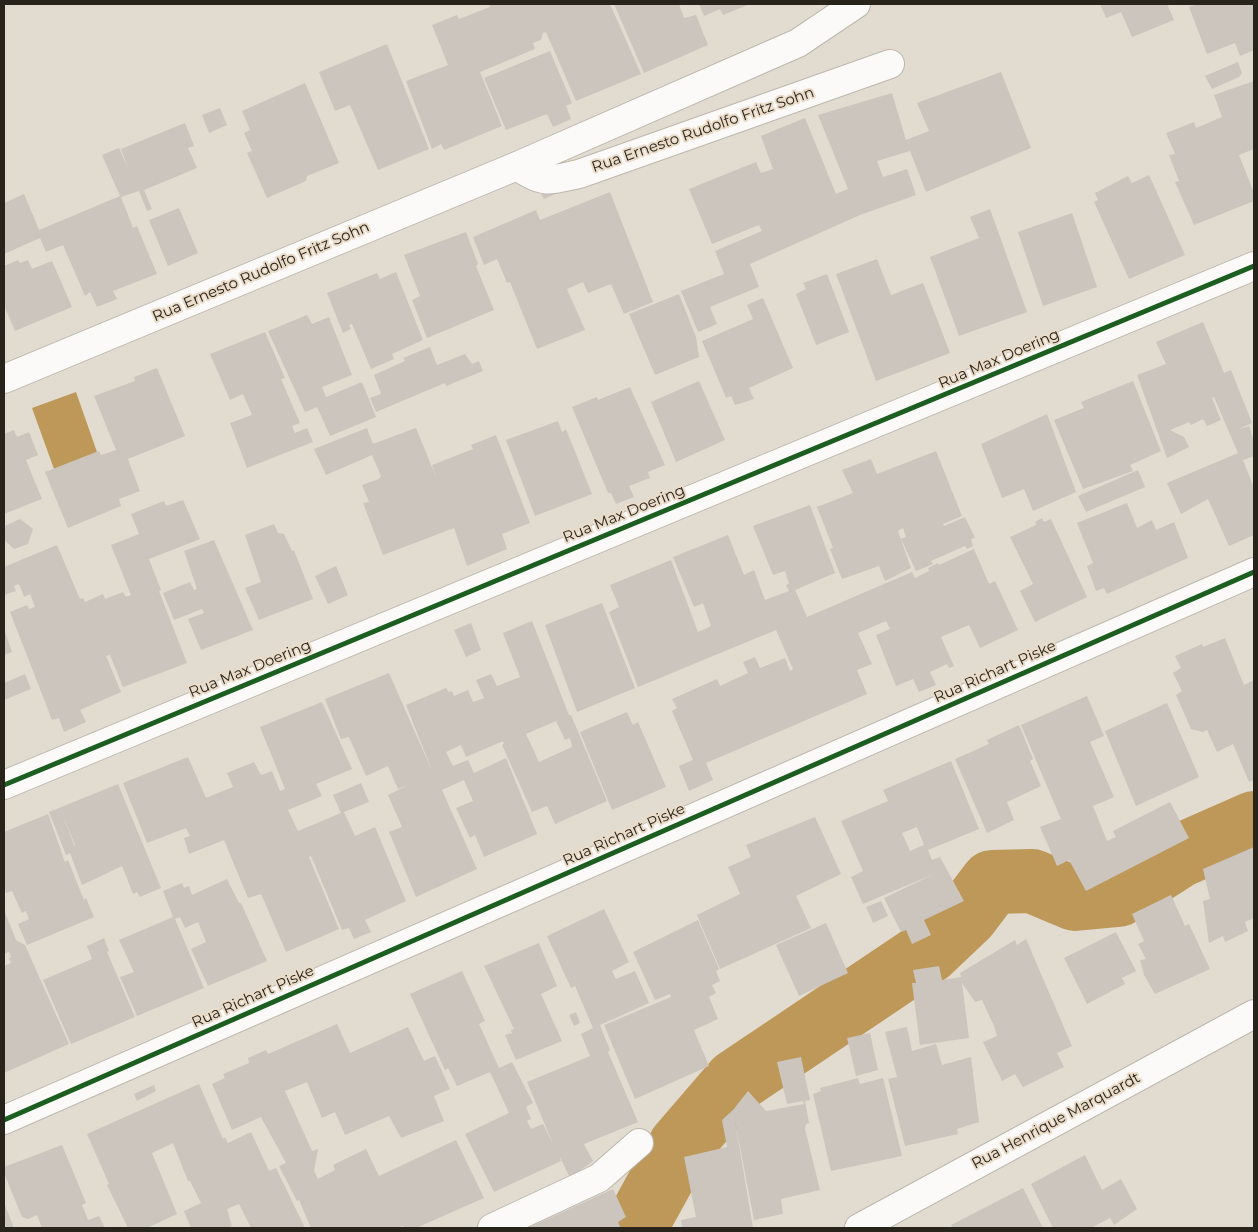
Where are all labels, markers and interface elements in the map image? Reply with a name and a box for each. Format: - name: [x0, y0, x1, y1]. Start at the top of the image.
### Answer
- street label: Rua Ernesto Rudolfo Fritz Sohn: [590, 83, 816, 177]
- street label: Rua Ernesto Rudolfo Fritz Sohn: [150, 218, 372, 326]
- street label: Rua Max Doering: [936, 325, 1062, 393]
- street label: Rua Max Doering: [560, 481, 688, 547]
- street label: Rua Max Doering: [186, 636, 314, 702]
- street label: Rua Richart Piske: [931, 637, 1059, 707]
- street label: Rua Richart Piske: [560, 800, 688, 870]
- street label: Rua Richart Piske: [189, 962, 317, 1032]
- street label: Rua Henrique Marquardt: [969, 1069, 1143, 1173]

